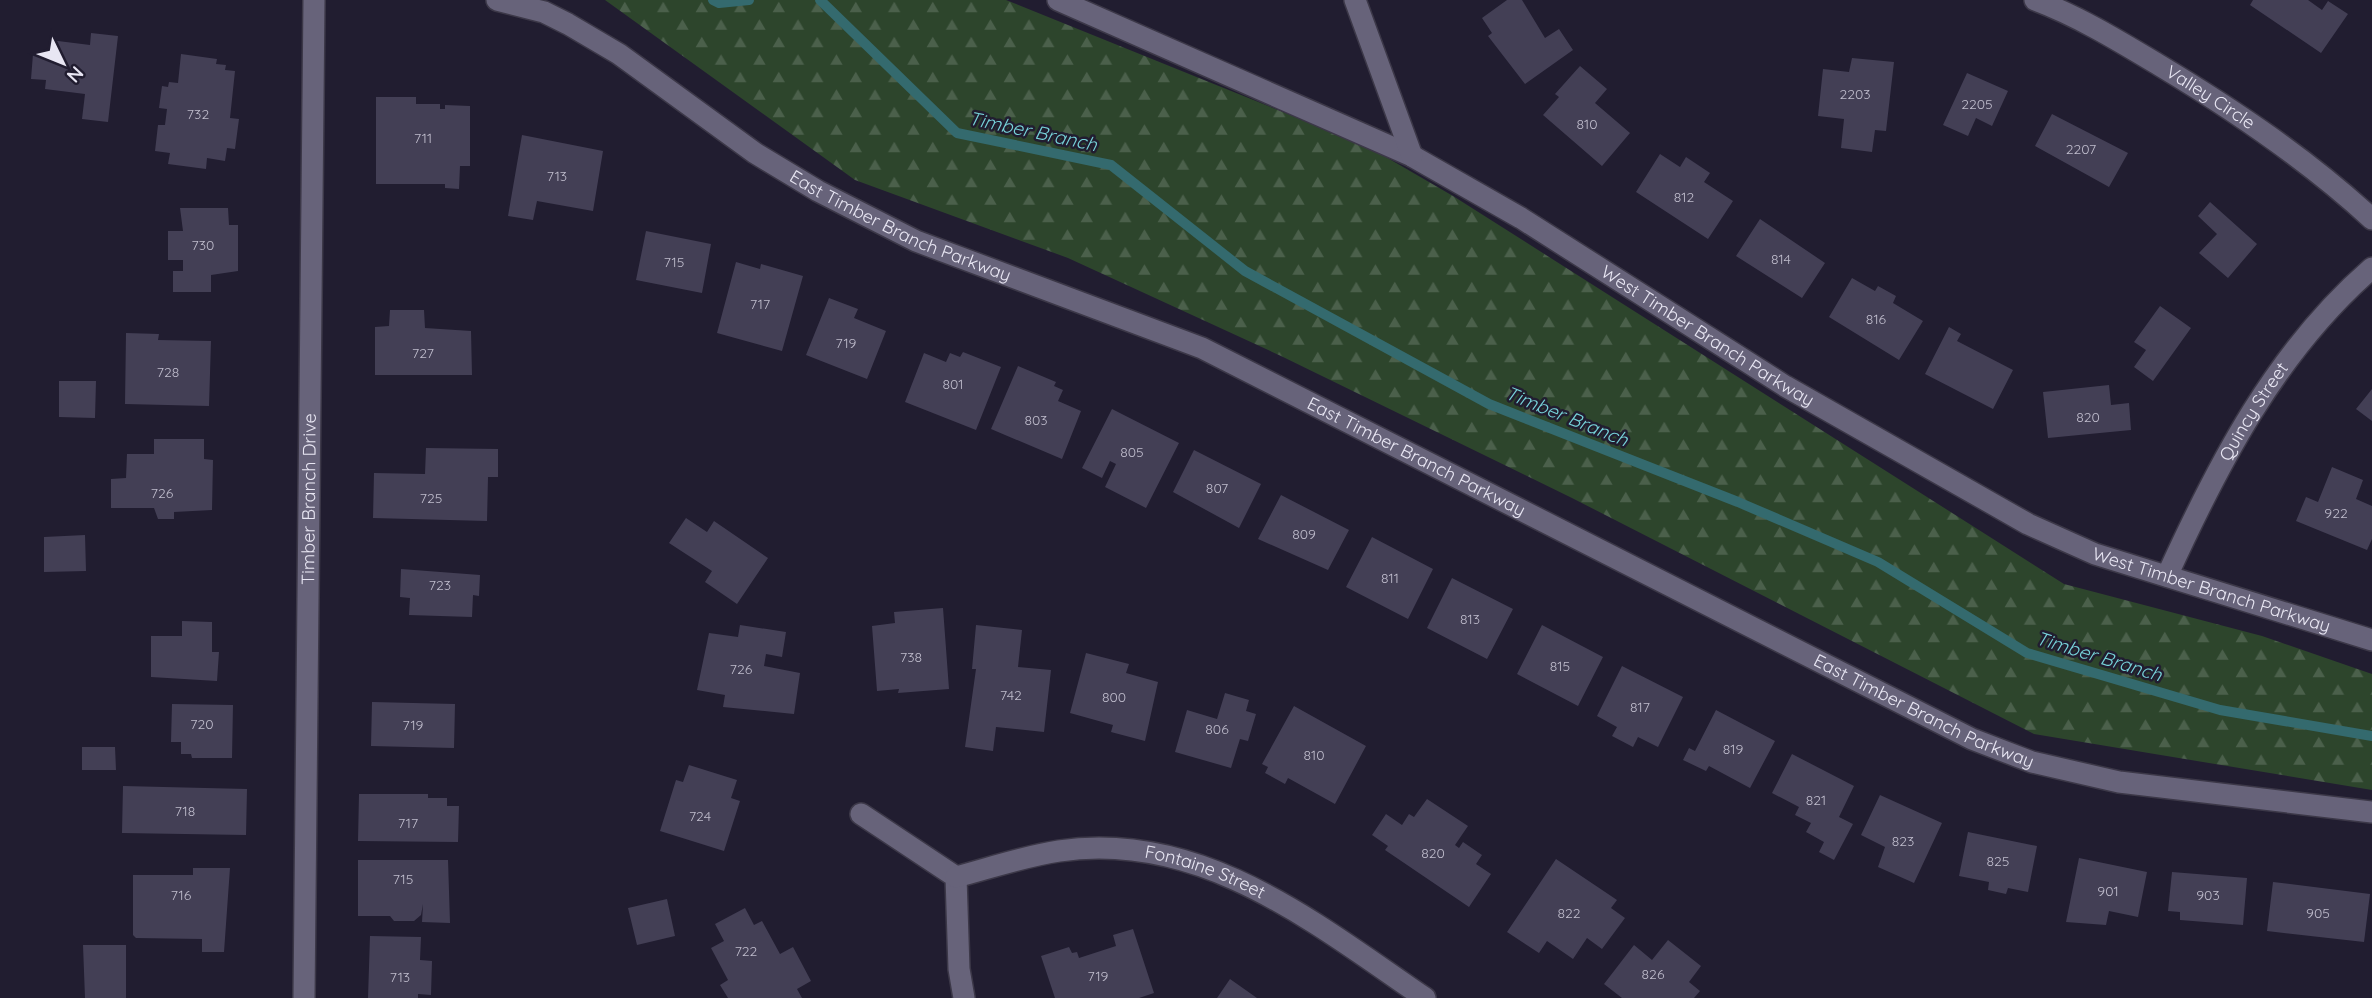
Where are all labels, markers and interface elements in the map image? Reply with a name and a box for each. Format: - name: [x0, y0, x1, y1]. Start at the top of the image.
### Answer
- north arrow: [28, 28, 98, 98]
- street label: Valley Circle: [2162, 60, 2260, 134]
- text: N: [62, 61, 89, 88]
- house number: 2203: [1839, 85, 1871, 103]
- house number: 2205: [1961, 95, 1993, 113]
- house number: 732: [187, 105, 209, 123]
- water label: Timber Branch: [967, 106, 1100, 157]
- house number: 810: [1576, 115, 1598, 133]
- house number: 711: [414, 129, 432, 147]
- house number: 2207: [2066, 140, 2096, 158]
- street label: East Timber Branch Parkway: [786, 165, 1014, 287]
- house number: 713: [547, 167, 567, 185]
- house number: 812: [1674, 188, 1694, 206]
- house number: 730: [192, 236, 214, 254]
- house number: 814: [1771, 250, 1791, 268]
- house number: 715: [664, 253, 684, 271]
- street label: West Timber Branch Parkway: [1597, 260, 1819, 411]
- house number: 717: [750, 295, 770, 313]
- house number: 816: [1866, 310, 1887, 328]
- house number: 719: [836, 334, 857, 352]
- house number: 727: [412, 344, 434, 362]
- street label: Quincy Street: [2214, 358, 2293, 465]
- house number: 728: [157, 363, 179, 381]
- house number: 801: [942, 375, 964, 393]
- water label: Timber Branch: [1502, 380, 1633, 452]
- street label: East Timber Branch Parkway: [1303, 391, 1530, 521]
- house number: 820: [2076, 408, 2100, 426]
- house number: 803: [1024, 411, 1048, 429]
- street label: Timber Branch Drive: [296, 413, 321, 585]
- house number: 805: [1120, 443, 1144, 461]
- house number: 807: [1206, 479, 1228, 497]
- house number: 726: [151, 484, 174, 502]
- house number: 725: [420, 489, 442, 507]
- house number: 922: [2324, 504, 2348, 522]
- house number: 809: [1292, 525, 1316, 543]
- street label: West Timber Branch Parkway: [2090, 542, 2333, 637]
- house number: 811: [1381, 569, 1399, 587]
- house number: 723: [429, 576, 451, 594]
- house number: 813: [1460, 610, 1480, 628]
- water label: Timber Branch: [2033, 625, 2166, 687]
- house number: 738: [900, 648, 922, 666]
- street label: East Timber Branch Parkway: [1810, 649, 2038, 773]
- house number: 815: [1550, 657, 1570, 675]
- house number: 726: [730, 660, 753, 678]
- house number: 742: [1000, 686, 1022, 704]
- house number: 800: [1102, 688, 1126, 706]
- house number: 817: [1630, 698, 1650, 716]
- house number: 720: [190, 715, 214, 733]
- house number: 719: [403, 716, 424, 734]
- house number: 806: [1205, 720, 1229, 738]
- house number: 819: [1723, 740, 1743, 758]
- house number: 810: [1303, 746, 1325, 764]
- house number: 821: [1806, 791, 1826, 809]
- house number: 718: [175, 802, 195, 820]
- house number: 724: [689, 807, 711, 825]
- house number: 717: [398, 814, 418, 832]
- house number: 823: [1892, 832, 1914, 850]
- street label: Fontaine Street: [1143, 840, 1270, 903]
- house number: 820: [1421, 844, 1445, 862]
- house number: 825: [1987, 852, 2009, 870]
- house number: 715: [393, 870, 413, 888]
- house number: 901: [2097, 882, 2119, 900]
- house number: 716: [171, 886, 192, 904]
- house number: 903: [2196, 886, 2220, 904]
- house number: 822: [1557, 904, 1581, 922]
- house number: 905: [2306, 904, 2330, 922]
- house number: 722: [735, 942, 758, 960]
- house number: 826: [1642, 965, 1665, 983]
- house number: 719: [1088, 967, 1109, 985]
- house number: 713: [390, 968, 410, 986]

